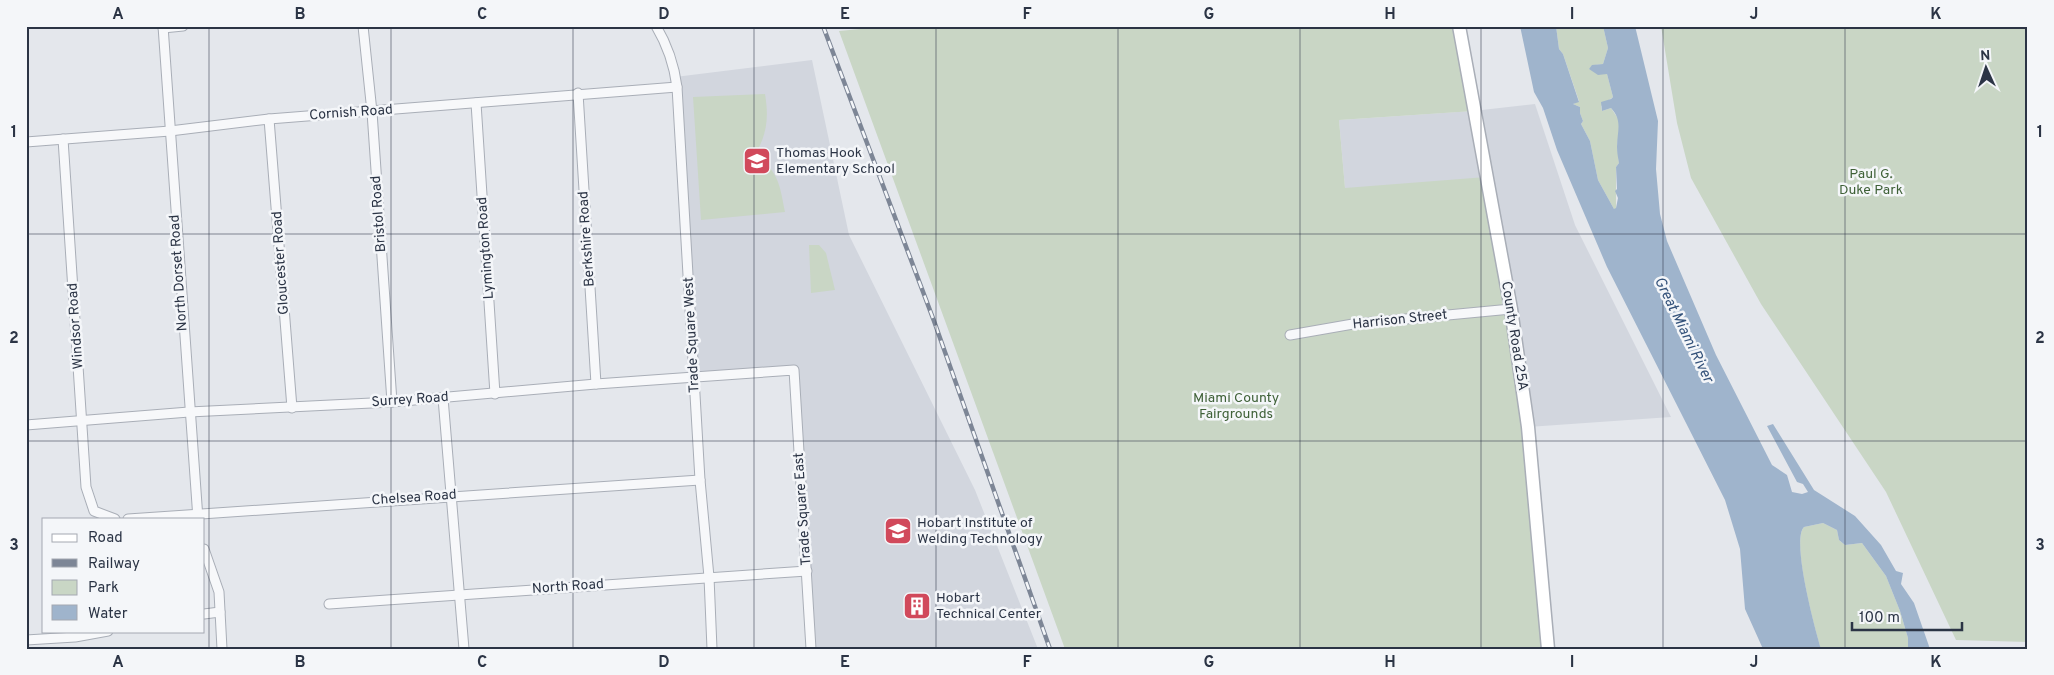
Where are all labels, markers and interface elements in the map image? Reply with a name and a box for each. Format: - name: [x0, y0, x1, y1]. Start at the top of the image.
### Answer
- text: A: [112, 5, 124, 25]
- text: B: [294, 5, 306, 25]
- text: C: [477, 5, 487, 25]
- text: D: [658, 5, 670, 25]
- text: E: [840, 5, 850, 25]
- text: F: [1022, 5, 1032, 25]
- text: G: [1204, 5, 1214, 25]
- text: H: [1384, 5, 1396, 25]
- text: I: [1570, 5, 1574, 25]
- text: J: [1750, 5, 1758, 25]
- text: K: [1930, 5, 1942, 25]
- north arrow: [1962, 42, 2012, 92]
- text: N: [1980, 48, 1991, 65]
- street label: Cornish Road: [309, 102, 393, 124]
- text: 1: [11, 123, 17, 143]
- text: 1: [2037, 123, 2043, 143]
- place label: Thomas Hook Elementary School: [776, 145, 895, 178]
- school or university icon: Thomas Hook Elementary School: [742, 146, 772, 176]
- park label: Paul G. Duke Park: [1839, 166, 1903, 199]
- street label: Bristol Road: [368, 175, 390, 253]
- street label: Berkshire Road: [575, 191, 599, 287]
- street label: Lymington Road: [474, 196, 498, 300]
- street label: Gloucester Road: [269, 211, 293, 315]
- street label: North Dorset Road: [166, 214, 192, 332]
- water label: Great Miami River: [1649, 274, 1717, 387]
- street label: Trade Square West: [680, 277, 704, 393]
- street label: County Road 25A: [1497, 280, 1531, 392]
- street label: Windsor Road: [65, 282, 87, 370]
- street label: Harrison Street: [1352, 307, 1448, 333]
- text: 2: [9, 329, 19, 349]
- text: 2: [2035, 329, 2045, 349]
- street label: Surrey Road: [371, 389, 449, 411]
- park label: Miami County Fairgrounds: [1193, 390, 1279, 423]
- street label: Trade Square East: [791, 452, 815, 566]
- street label: Chelsea Road: [371, 487, 457, 509]
- place label: Hobart Institute of Welding Technology: [917, 515, 1043, 548]
- school or university icon: Hobart Institute of Welding Technology: [883, 516, 913, 546]
- legend: [42, 518, 205, 632]
- text: Road: [88, 529, 123, 548]
- text: 3: [9, 536, 19, 556]
- text: 3: [2035, 536, 2045, 556]
- text: Railway: [88, 555, 140, 574]
- street label: North Road: [532, 576, 604, 598]
- text: Park: [88, 579, 119, 598]
- place label: Hobart Technical Center: [936, 590, 1042, 623]
- building icon: Hobart Technical Center: [902, 591, 932, 621]
- scale bar: [1852, 600, 1962, 632]
- text: Water: [88, 605, 128, 624]
- text: 100 m: [1859, 609, 1900, 628]
- text: A: [112, 653, 124, 673]
- text: B: [294, 653, 306, 673]
- text: C: [477, 653, 487, 673]
- text: D: [658, 653, 670, 673]
- text: E: [840, 653, 850, 673]
- text: F: [1022, 653, 1032, 673]
- text: G: [1204, 653, 1214, 673]
- text: H: [1384, 653, 1396, 673]
- text: I: [1570, 653, 1574, 673]
- text: J: [1750, 653, 1758, 673]
- text: K: [1930, 653, 1942, 673]

